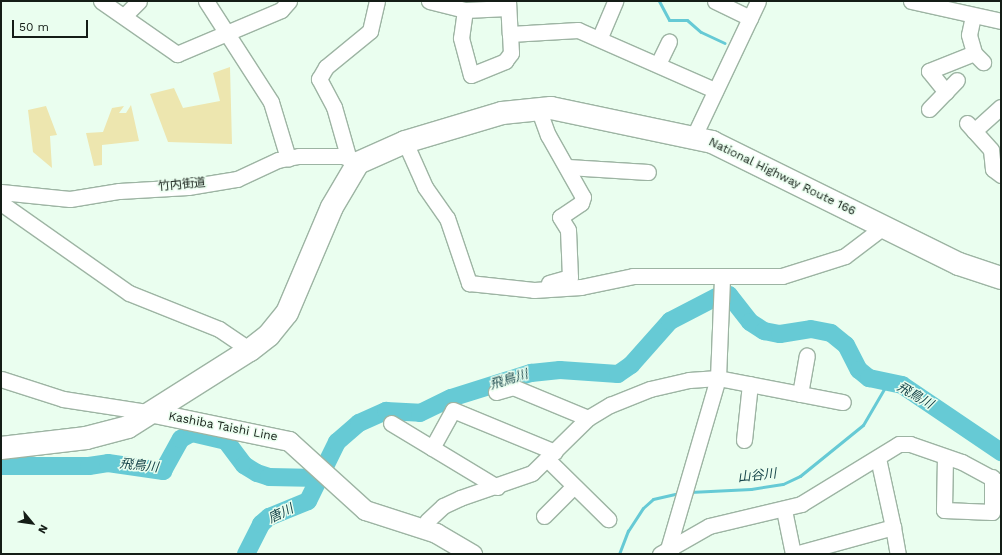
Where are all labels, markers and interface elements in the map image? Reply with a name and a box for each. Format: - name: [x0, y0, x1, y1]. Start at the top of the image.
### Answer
- scale bar: [14, 12, 90, 38]
- text: 50 m: [19, 20, 49, 34]
- street label: National Highway Route 166: [706, 135, 858, 219]
- street label: 竹内街道: [157, 176, 207, 194]
- water label: 飛鳥川: [488, 367, 530, 393]
- water label: 飛鳥川: [894, 379, 936, 413]
- street label: Kashiba Taishi Line: [167, 409, 279, 445]
- water label: 飛鳥川: [119, 456, 159, 476]
- water label: 山谷川: [737, 466, 777, 486]
- water label: 唐川: [266, 501, 296, 527]
- north arrow: [12, 503, 52, 543]
- text: N: [35, 522, 51, 536]

